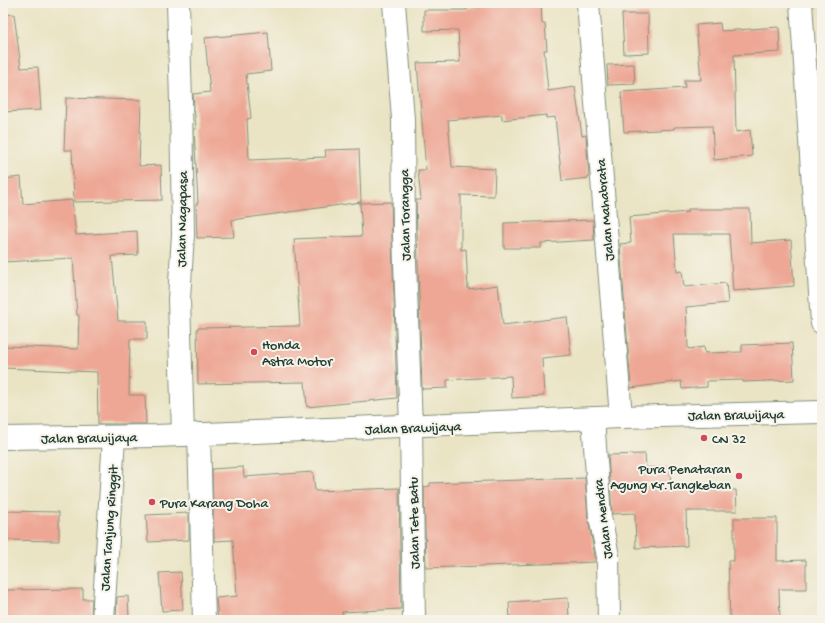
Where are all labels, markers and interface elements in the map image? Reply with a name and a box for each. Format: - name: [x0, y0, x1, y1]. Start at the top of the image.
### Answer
- street label: Jalan Mahabrata: [593, 157, 619, 262]
- street label: Jalan Torangga: [397, 168, 416, 261]
- street label: Jalan Nagapasa: [174, 170, 193, 267]
- place label: Honda Astra Motor: [262, 338, 333, 371]
- marker: Honda Astra Motor: [249, 347, 259, 357]
- street label: Jalan Brawijaya: [688, 407, 786, 426]
- street label: Jalan Brawijaya: [365, 419, 463, 440]
- street label: Jalan Brawijaya: [41, 430, 139, 449]
- place label: CN 32: [712, 432, 746, 449]
- marker: CN 32: [699, 433, 709, 443]
- place label: Pura Penataran Agung Kr.Tangkeban: [610, 462, 731, 495]
- street label: Jalan Tanjung Ringgit: [98, 463, 123, 592]
- marker: Pura Penataran Agung Kr.Tangkeban: [734, 471, 744, 481]
- street label: Jalan Tete Batu: [406, 476, 425, 569]
- street label: Jalan Mendra: [591, 476, 618, 560]
- place label: Pura Karang Doha: [159, 496, 269, 513]
- marker: Pura Karang Doha: [147, 497, 157, 507]

